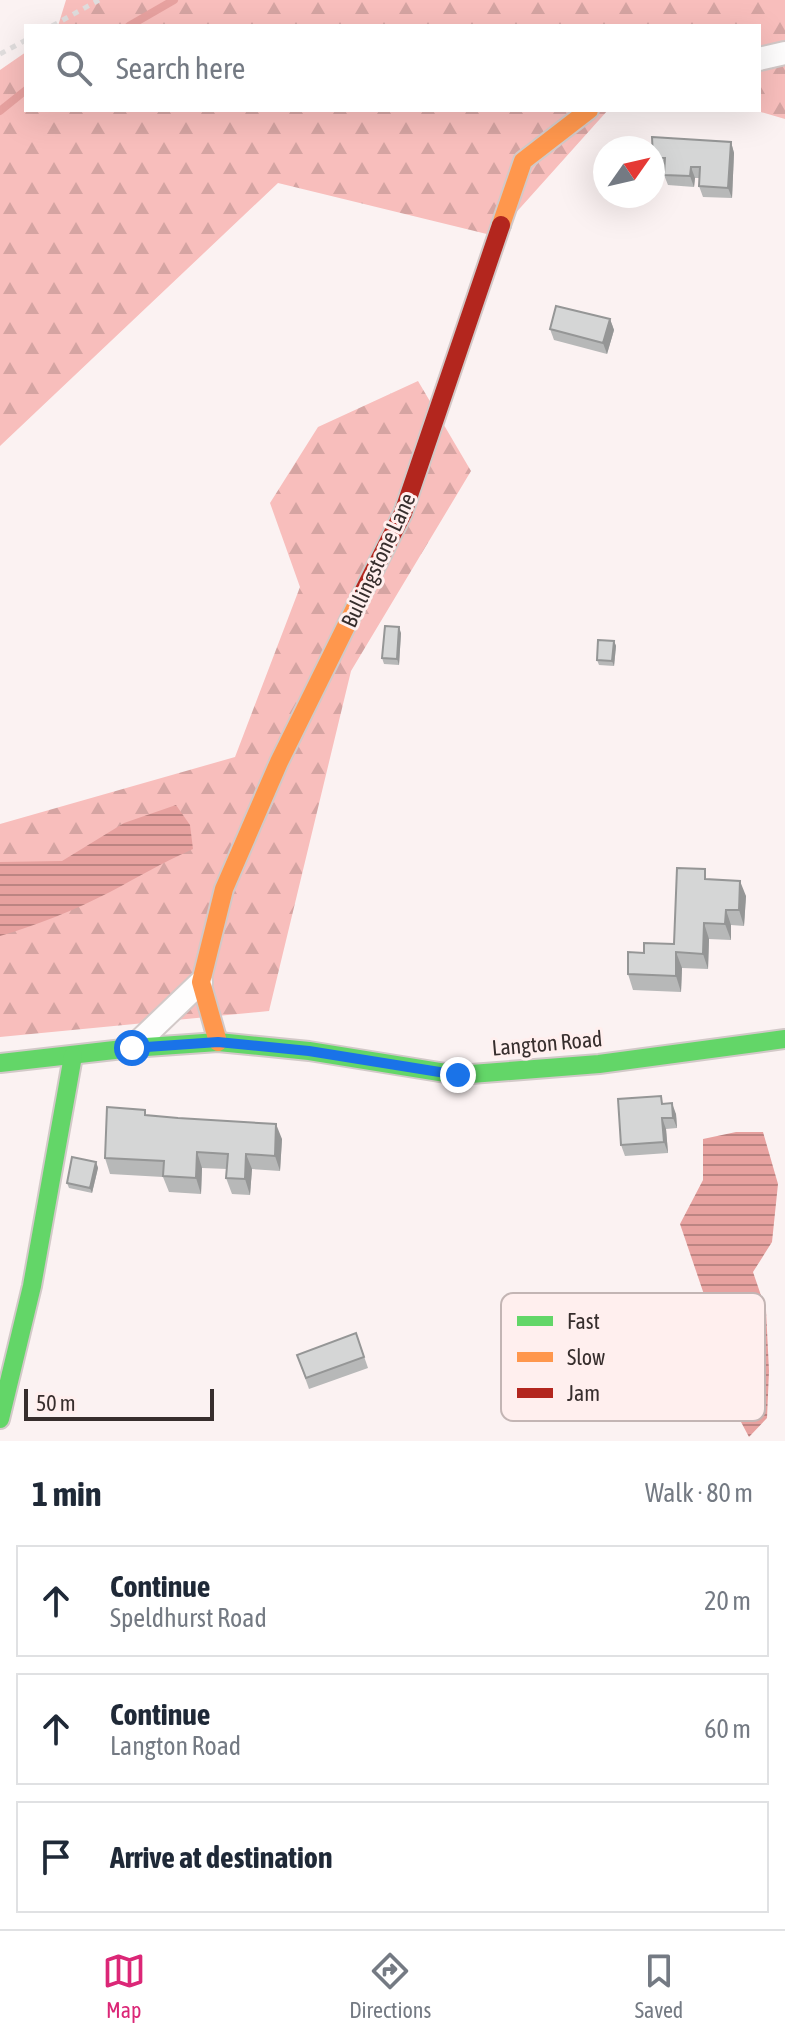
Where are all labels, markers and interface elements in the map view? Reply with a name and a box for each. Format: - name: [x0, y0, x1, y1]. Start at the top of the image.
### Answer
- search box: [24, 24, 761, 112]
- icon: search: [52, 46, 96, 90]
- text: Search here: [116, 51, 245, 85]
- north arrow: [593, 136, 665, 208]
- street label: Bullingstone Lane: [336, 489, 420, 631]
- street label: Langton Road: [491, 1025, 603, 1061]
- route start: [114, 1030, 150, 1066]
- route end: [440, 1057, 476, 1093]
- legend: [501, 1293, 765, 1421]
- text: Fast: [567, 1308, 600, 1334]
- text: Slow: [567, 1344, 605, 1370]
- text: Jam: [567, 1380, 600, 1406]
- scale bar: [24, 1385, 214, 1421]
- text: 50 m: [36, 1390, 76, 1416]
- text: 1 min: [32, 1474, 101, 1513]
- text: Walk · 80 m: [645, 1478, 753, 1508]
- text: Continue: [110, 1569, 210, 1603]
- icon: ahead: [34, 1579, 78, 1623]
- text: 20 m: [704, 1586, 751, 1616]
- text: Speldhurst Road: [110, 1603, 267, 1633]
- text: Continue: [110, 1697, 210, 1731]
- icon: ahead: [34, 1707, 78, 1751]
- text: 60 m: [704, 1714, 751, 1744]
- text: Langton Road: [110, 1731, 241, 1761]
- icon: arrive: [34, 1835, 78, 1879]
- text: Arrive at destination: [110, 1840, 332, 1874]
- tab: Map: [102, 1949, 146, 2023]
- tab: Directions: [349, 1949, 431, 2023]
- tab: Saved: [635, 1949, 683, 2023]

